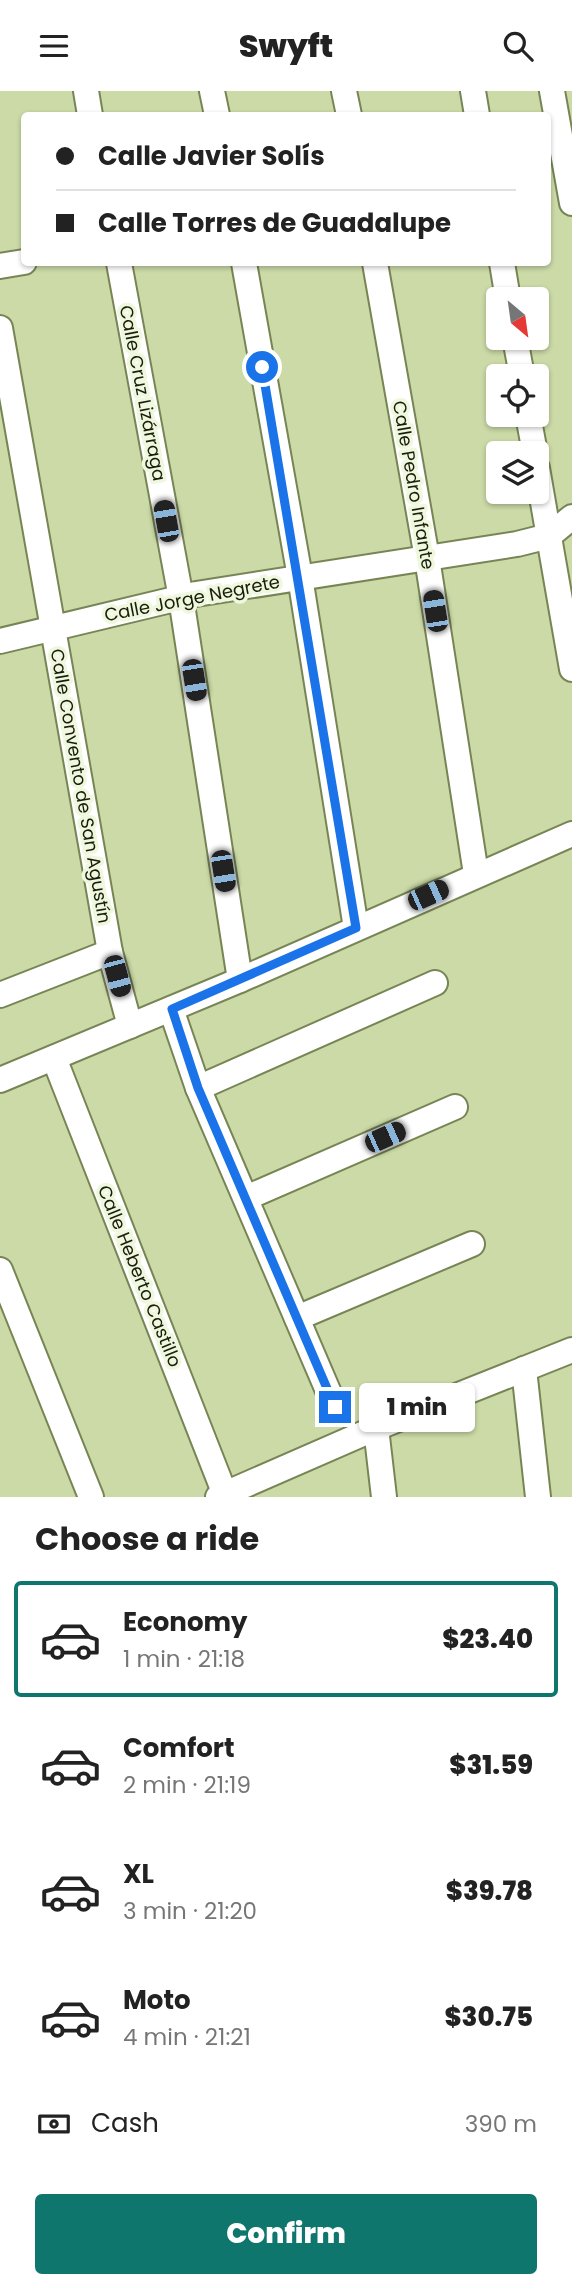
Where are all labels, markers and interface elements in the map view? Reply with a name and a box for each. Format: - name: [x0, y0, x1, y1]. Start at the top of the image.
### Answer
- text: Swyft: [239, 23, 333, 68]
- icon: menu: [35, 27, 73, 65]
- icon: search: [499, 27, 537, 65]
- text: Calle Javier Solís: [98, 138, 325, 174]
- text: Calle Torres de Guadalupe: [98, 205, 451, 241]
- north arrow: [486, 287, 550, 350]
- map controls: [486, 287, 549, 504]
- street label: Calle Cruz Lizárraga: [114, 303, 172, 483]
- route start: [246, 351, 278, 383]
- button: locate: [486, 364, 549, 427]
- street label: Calle Pedro Infante: [387, 399, 441, 571]
- button: layers: [486, 441, 549, 504]
- car: [153, 498, 180, 544]
- street label: Calle Jorge Negrete: [102, 569, 282, 627]
- car: [422, 589, 449, 633]
- street label: Calle Convento de San Agustín: [45, 647, 117, 925]
- car: [181, 658, 208, 702]
- car: [210, 849, 237, 893]
- car: [405, 877, 452, 913]
- car: [102, 953, 133, 999]
- car: [362, 1119, 409, 1155]
- street label: Calle Heberto Castillo: [92, 1181, 188, 1371]
- callout: 1 min: [360, 1383, 475, 1431]
- route end: [319, 1391, 351, 1423]
- text: 1 min: [387, 1391, 447, 1423]
- text: Choose a ride: [35, 1516, 259, 1561]
- text: Economy: [123, 1604, 247, 1640]
- icon: car: [39, 1608, 102, 1671]
- text: $23.40: [442, 1621, 533, 1657]
- text: 1 min · 21:18: [123, 1643, 245, 1675]
- text: Comfort: [123, 1730, 235, 1766]
- icon: car: [39, 1734, 102, 1797]
- text: $31.59: [449, 1747, 533, 1783]
- text: 2 min · 21:19: [123, 1769, 251, 1801]
- text: XL: [123, 1856, 154, 1892]
- icon: car: [39, 1860, 102, 1923]
- text: $39.78: [446, 1873, 533, 1909]
- text: 3 min · 21:20: [123, 1895, 257, 1927]
- text: Moto: [123, 1982, 191, 2018]
- icon: car: [39, 1986, 102, 2049]
- text: $30.75: [444, 1999, 533, 2035]
- text: 4 min · 21:21: [123, 2021, 251, 2053]
- icon: cash: [35, 2105, 73, 2143]
- text: Cash: [91, 2105, 159, 2141]
- text: 390 m: [465, 2108, 537, 2140]
- button: Confirm: [35, 2194, 537, 2274]

